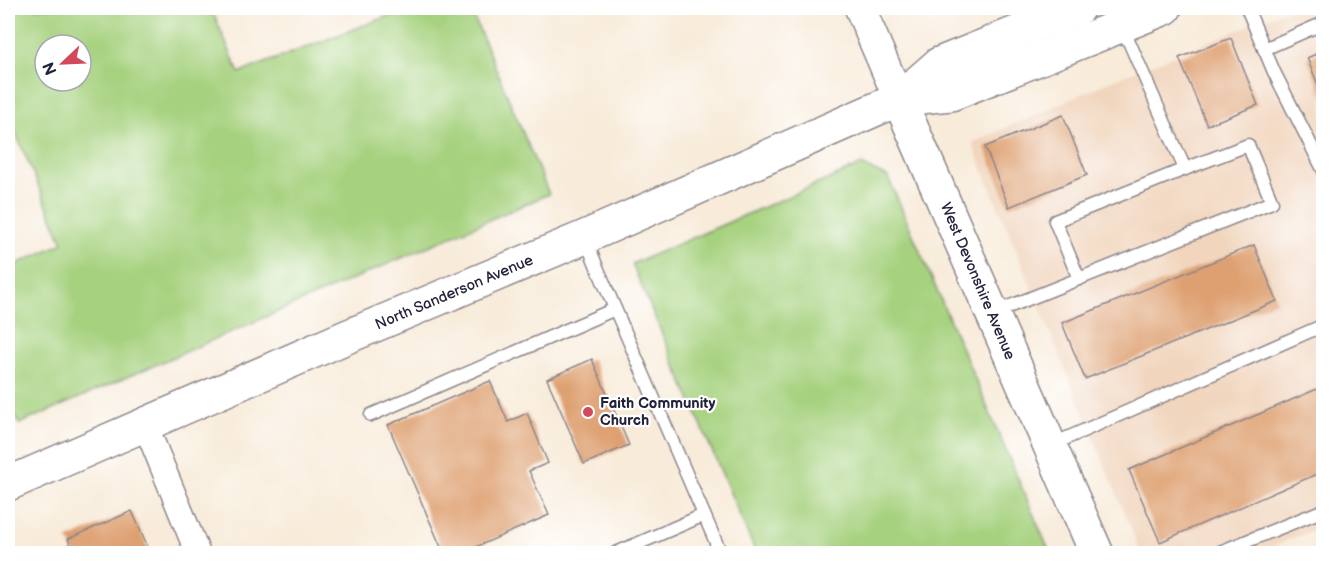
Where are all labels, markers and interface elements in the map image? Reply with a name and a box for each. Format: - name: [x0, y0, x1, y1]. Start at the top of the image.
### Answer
- north arrow: [33, 33, 93, 93]
- text: N: [39, 59, 62, 78]
- street label: West Devonshire Avenue: [936, 200, 1019, 363]
- street label: North Sanderson Avenue: [372, 251, 536, 334]
- place label: Faith Community Church: [600, 394, 715, 430]
- marker: Faith Community Church: [581, 405, 595, 419]

